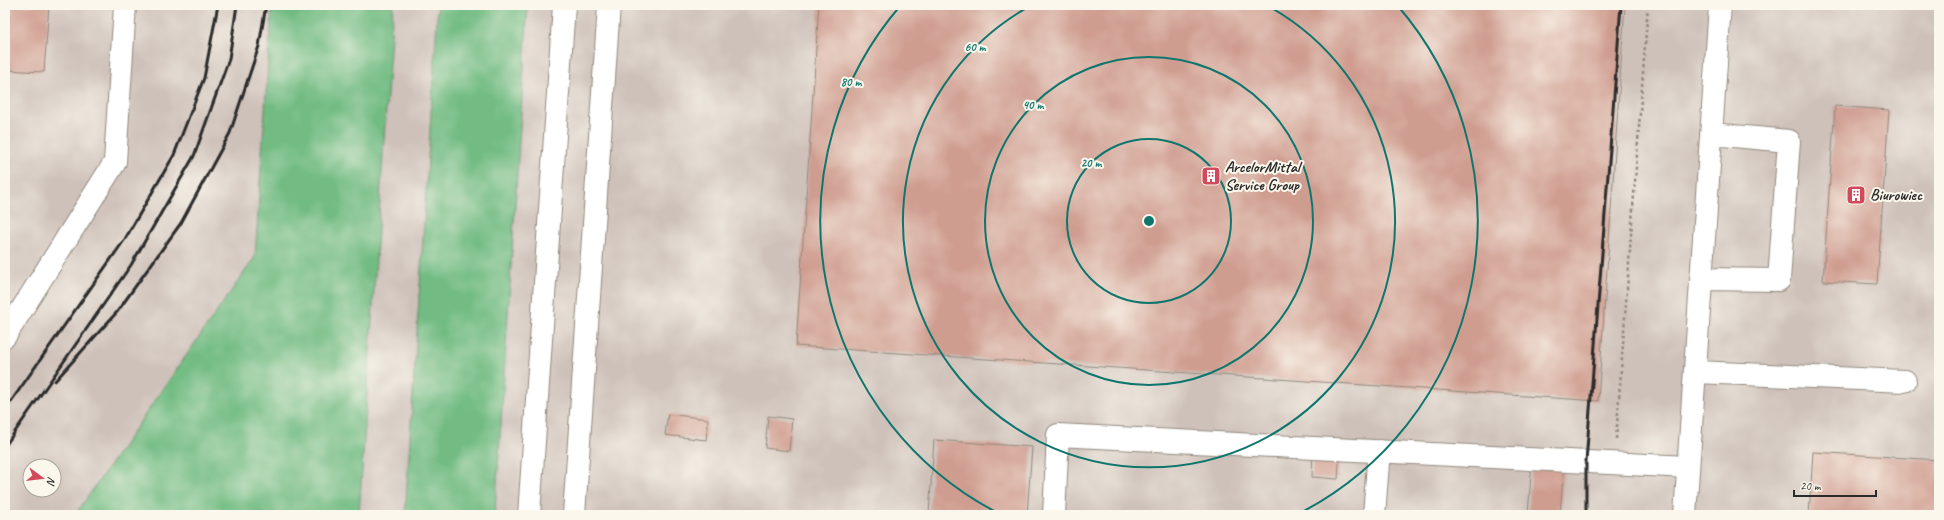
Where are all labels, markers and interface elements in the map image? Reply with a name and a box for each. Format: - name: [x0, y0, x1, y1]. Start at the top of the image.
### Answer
- text: 60 m: [965, 39, 987, 55]
- text: 80 m: [841, 74, 862, 90]
- text: 40 m: [1023, 97, 1044, 113]
- text: 20 m: [1081, 155, 1102, 171]
- place label: ArcelorMittal Service Group: [1225, 157, 1303, 195]
- building icon: ArcelorMittal Service Group: [1200, 165, 1222, 187]
- building icon: Biurowiec: [1845, 184, 1867, 206]
- place label: Biurowiec: [1870, 185, 1923, 205]
- centre of rings: [1142, 214, 1156, 228]
- north arrow: [22, 458, 62, 498]
- scale bar: [1794, 472, 1876, 498]
- text: N: [43, 475, 59, 488]
- text: 20 m: [1800, 478, 1822, 494]

